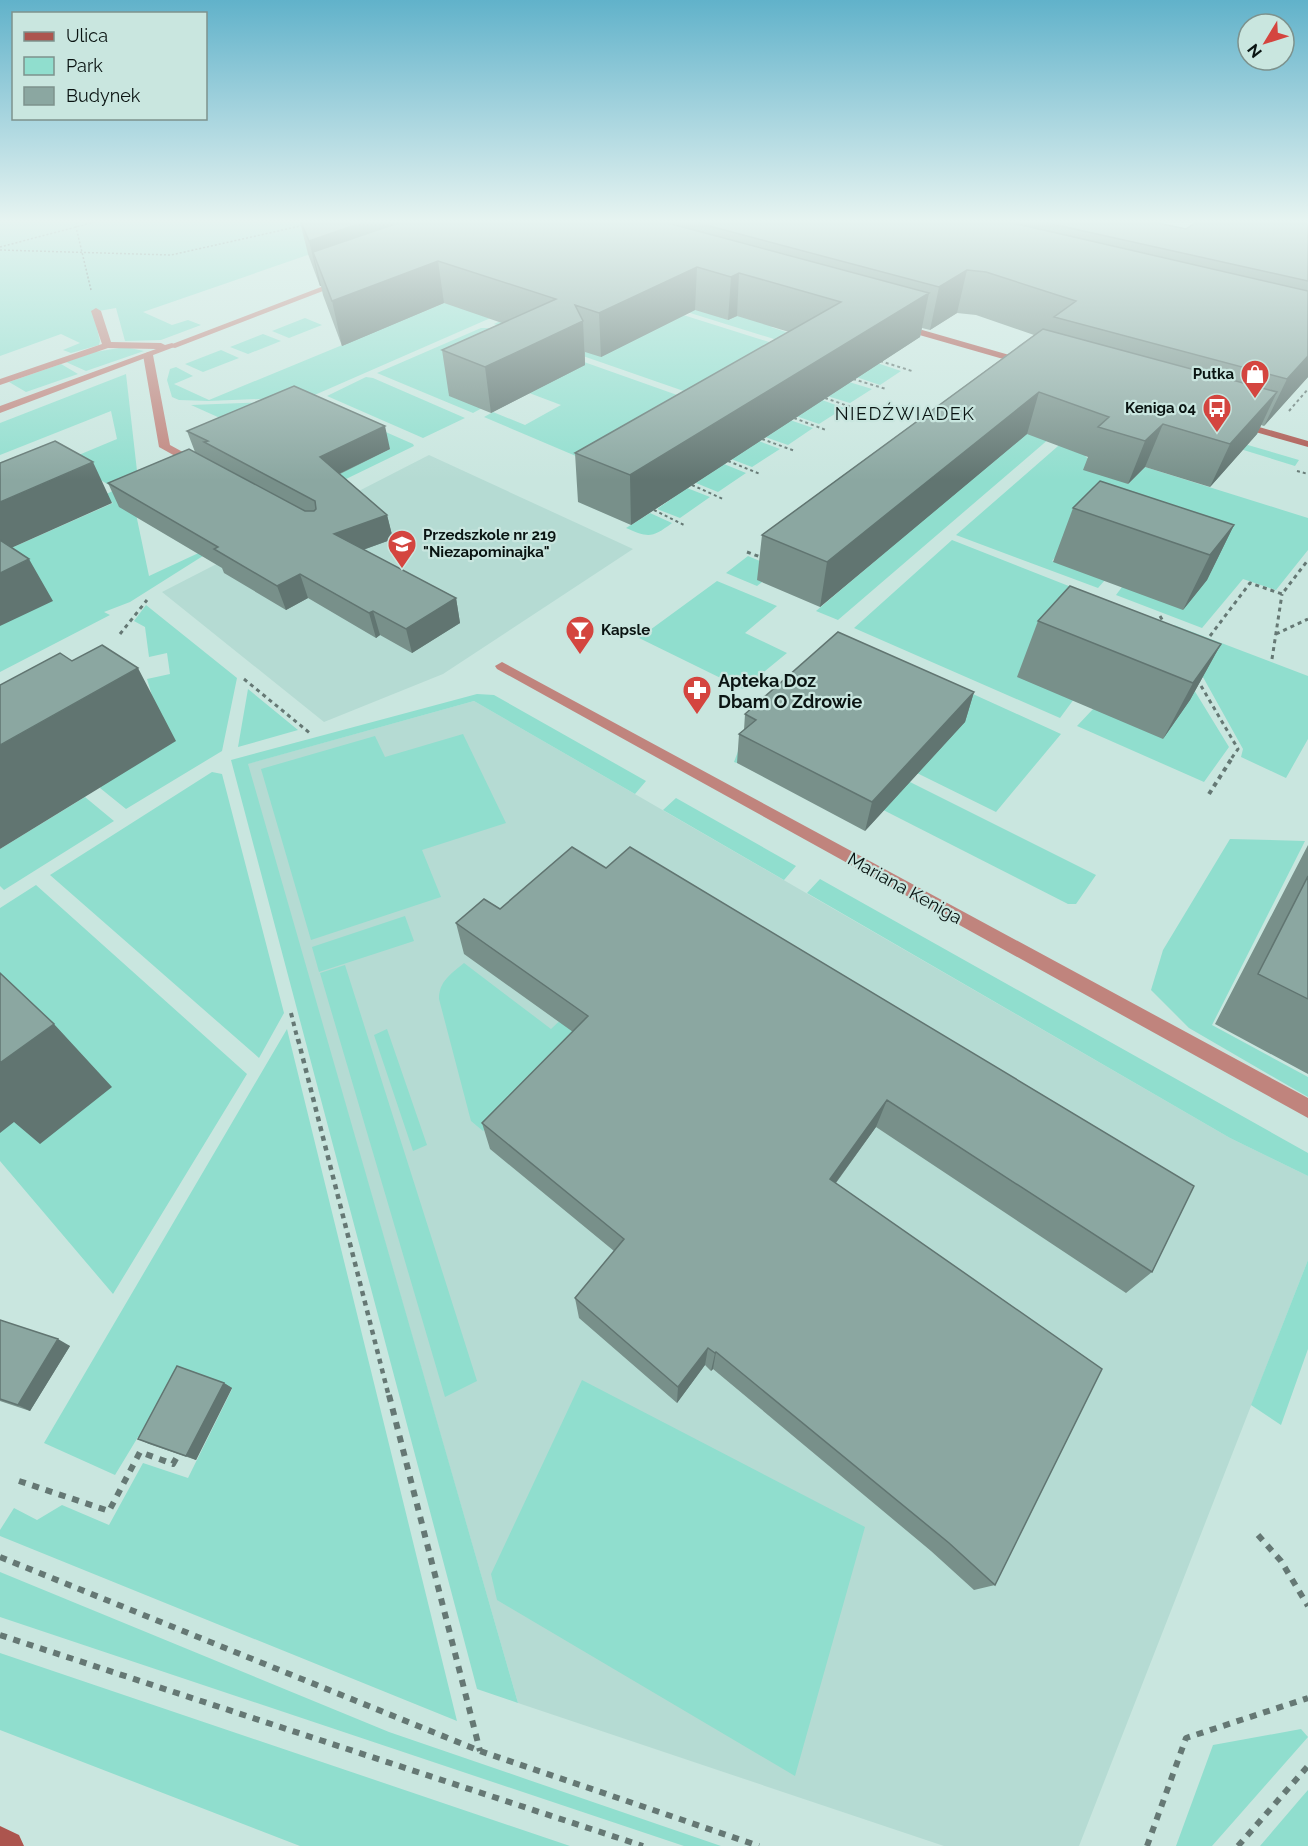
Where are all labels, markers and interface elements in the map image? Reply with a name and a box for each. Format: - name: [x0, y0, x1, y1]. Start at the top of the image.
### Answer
- legend: [12, 12, 207, 120]
- north arrow: [1236, 12, 1296, 72]
- text: Ulica: [66, 25, 108, 46]
- text: N: [1243, 40, 1266, 62]
- text: Park: [66, 55, 103, 76]
- text: Budynek: [66, 85, 141, 106]
- shop icon: Putka: [1239, 358, 1271, 400]
- place label: Putka: [1193, 365, 1234, 383]
- bus stop icon: Keniga 04: [1201, 392, 1233, 434]
- place label: Keniga 04: [1125, 399, 1196, 417]
- district label: NIEDŹWIADEK: [835, 402, 975, 424]
- place label: Przedszkole nr 219 "Niezapominajka": [423, 526, 556, 561]
- school or university icon: Przedszkole nr 219 "Niezapominajka": [386, 528, 418, 570]
- bar icon: Kapsle: [564, 614, 596, 656]
- place label: Kapsle: [601, 621, 650, 639]
- place label: Apteka Doz Dbam O Zdrowie: [718, 670, 862, 712]
- pharmacy icon: Apteka Doz Dbam O Zdrowie: [681, 674, 713, 716]
- street label: Mariana Keniga: [844, 848, 966, 928]

